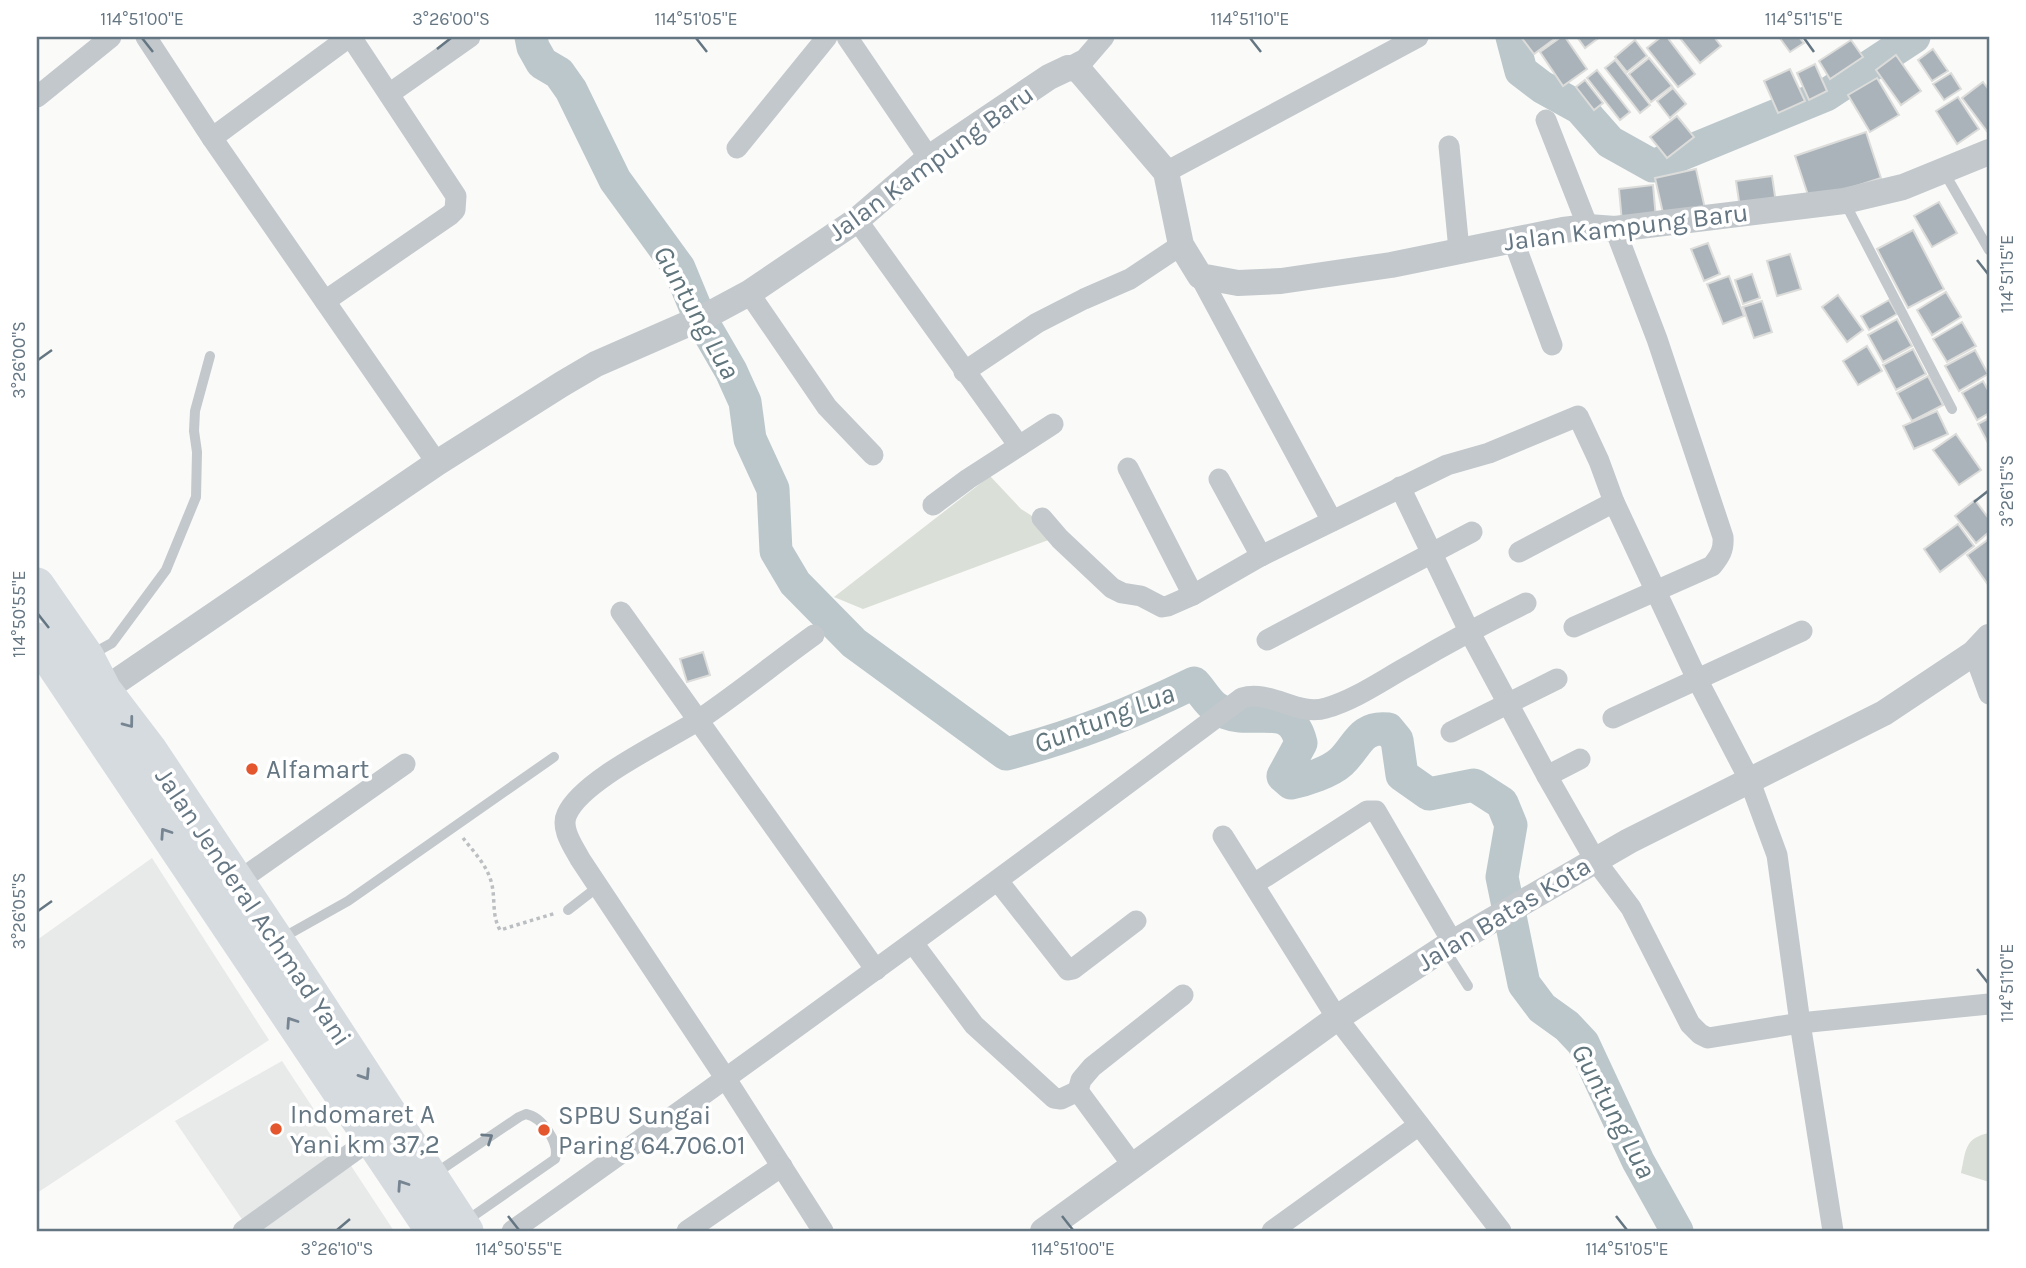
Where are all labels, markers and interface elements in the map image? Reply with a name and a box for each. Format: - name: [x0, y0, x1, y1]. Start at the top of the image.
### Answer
- text: 114°51'00"E: [100, 8, 184, 30]
- text: 3°26'00"S: [412, 8, 490, 30]
- text: 114°51'05"E: [654, 8, 738, 30]
- text: 114°51'10"E: [1211, 8, 1289, 30]
- text: 114°51'15"E: [1765, 8, 1843, 30]
- street label: Jalan Kampung Baru: [822, 78, 1040, 248]
- street label: Jalan Kampung Baru: [1502, 197, 1750, 257]
- text: 114°51'15"E: [1996, 235, 2018, 313]
- water label: Guntung Lua: [647, 239, 747, 385]
- text: 3°26'00"S: [8, 321, 30, 399]
- text: 3°26'15"S: [1996, 455, 2018, 527]
- text: 114°50'55"E: [8, 570, 30, 658]
- water label: Guntung Lua: [1029, 676, 1179, 760]
- one-way arrow: [121, 715, 133, 727]
- place label: Alfamart: [266, 754, 369, 785]
- marker: Alfamart: [244, 761, 260, 777]
- street label: Jalan Jenderal Achmad Yani: [148, 762, 358, 1052]
- one-way arrow: [161, 828, 173, 841]
- street label: Jalan Batas Kota: [1412, 850, 1596, 978]
- text: 3°26'05"S: [8, 872, 30, 950]
- text: 114°51'10"E: [1996, 944, 2018, 1022]
- one-way arrow: [287, 1017, 299, 1030]
- water label: Guntung Lua: [1565, 1038, 1663, 1184]
- one-way arrow: [356, 1067, 369, 1080]
- place label: Indomaret A Yani km 37,2: [290, 1099, 440, 1160]
- place label: SPBU Sungai Paring 64.706.01: [558, 1100, 746, 1161]
- marker: Indomaret A Yani km 37,2: [268, 1121, 284, 1137]
- marker: SPBU Sungai Paring 64.706.01: [536, 1122, 552, 1138]
- one-way arrow: [480, 1133, 493, 1146]
- one-way arrow: [398, 1180, 410, 1193]
- text: 3°26'10"S: [301, 1238, 373, 1260]
- text: 114°50'55"E: [475, 1238, 563, 1260]
- text: 114°51'00"E: [1031, 1238, 1115, 1260]
- text: 114°51'05"E: [1585, 1238, 1669, 1260]

